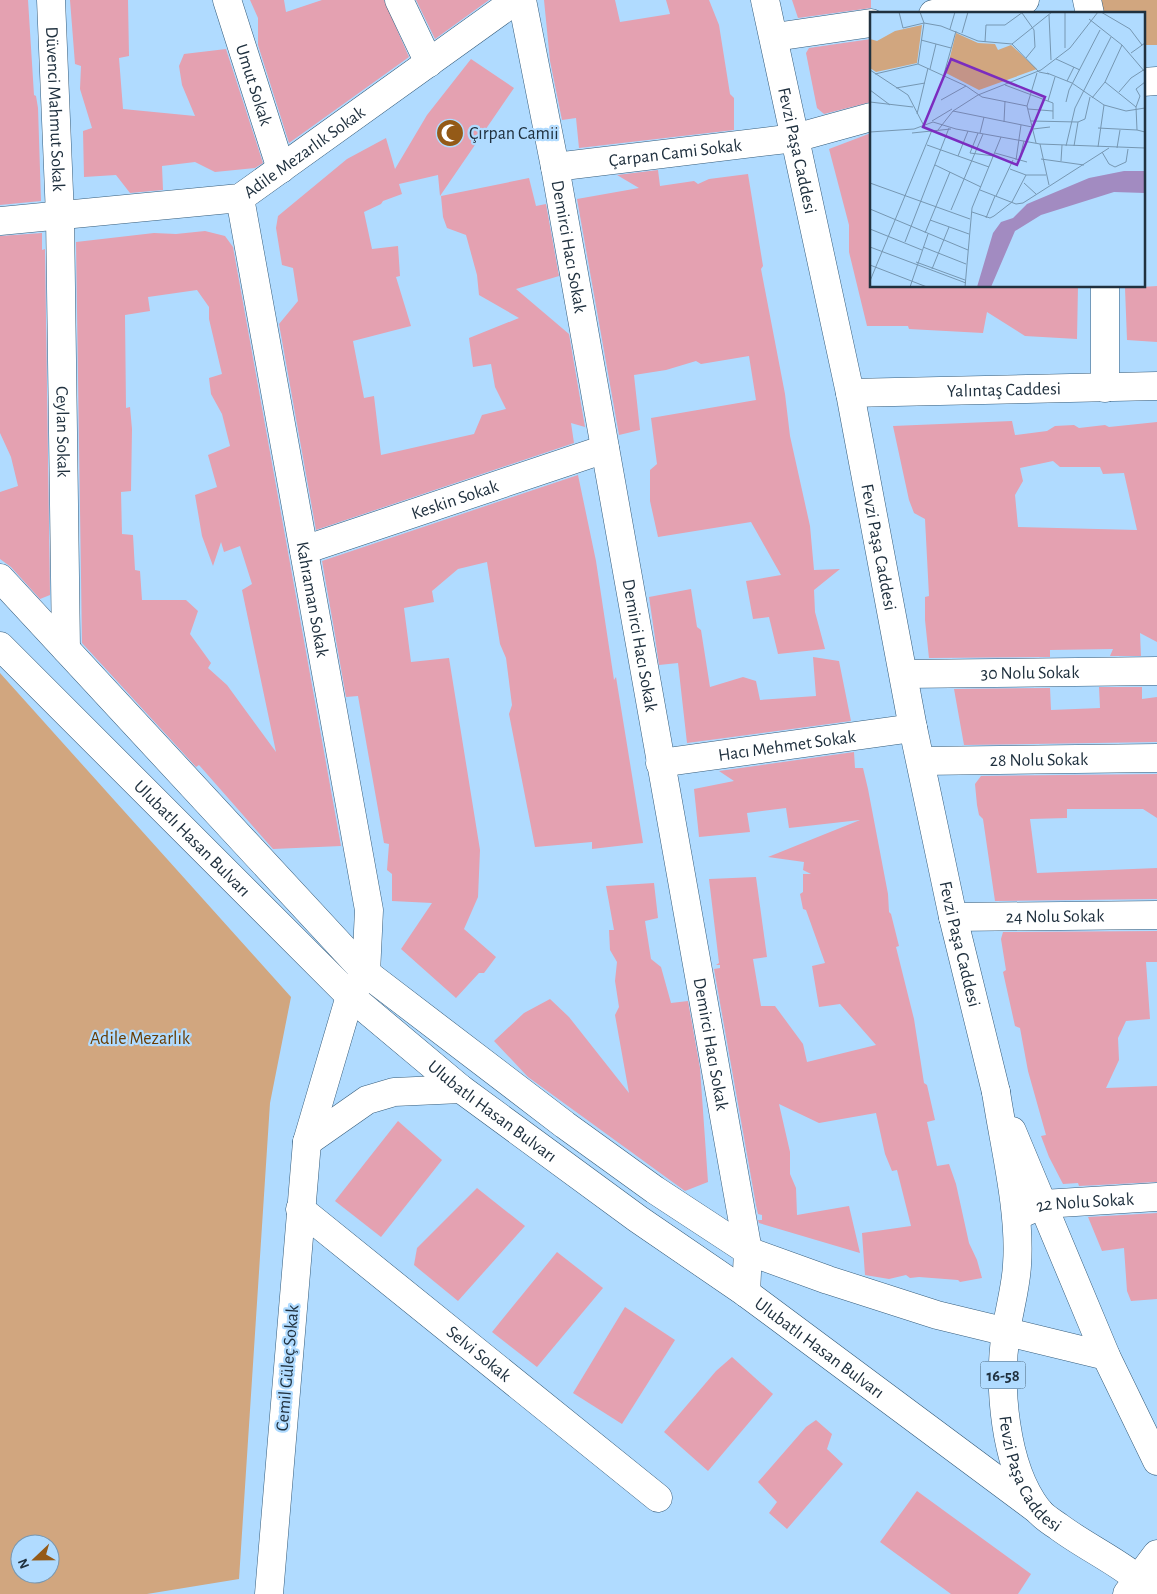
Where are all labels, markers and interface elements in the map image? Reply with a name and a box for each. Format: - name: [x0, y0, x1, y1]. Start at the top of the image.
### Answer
- inset map: [870, 12, 1144, 288]
- street label: Düvenci Mahmut Sokak: [42, 26, 67, 193]
- street label: Umut Sokak: [232, 42, 275, 129]
- street label: Fevzi Paşa Caddesi: [774, 86, 819, 216]
- street label: Adile Mezarlık Sokak: [241, 103, 369, 202]
- mosque icon: Çırpan Camii: [435, 118, 465, 148]
- place label: Çırpan Camii: [469, 125, 559, 143]
- street label: Çarpan Cami Sokak: [608, 136, 743, 170]
- street label: Demirci Hacı Sokak: [548, 179, 589, 315]
- street label: Yalıntaş Caddesi: [947, 380, 1061, 401]
- street label: Ceylan Sokak: [52, 386, 72, 478]
- street label: Keskin Sokak: [409, 477, 502, 523]
- street label: Fevzi Paşa Caddesi: [857, 482, 899, 612]
- street label: Kahraman Sokak: [292, 540, 331, 660]
- street label: Demirci Hacı Sokak: [618, 578, 660, 714]
- street label: 30 Nolu Sokak: [981, 664, 1080, 683]
- street label: Hacı Mehmet Sokak: [717, 728, 858, 765]
- street label: 28 Nolu Sokak: [990, 751, 1089, 770]
- street label: Ulubatlı Hasan Bulvarı: [130, 777, 253, 901]
- street label: Fevzi Paşa Caddesi: [936, 880, 983, 1009]
- street label: 24 Nolu Sokak: [1006, 908, 1105, 926]
- street label: Demirci Hacı Sokak: [689, 976, 731, 1113]
- park label: Adile Mezarlık: [90, 1030, 191, 1048]
- street label: Ulubatlı Hasan Bulvarı: [424, 1057, 560, 1166]
- street label: 22 Nolu Sokak: [1033, 1190, 1135, 1216]
- street label: Ulubatlı Hasan Bulvarı: [751, 1295, 887, 1402]
- street label: Cemil Güleç Sokak: [273, 1303, 303, 1432]
- street label: Selvi Sokak: [443, 1323, 515, 1386]
- road number: 16-58: [980, 1362, 1026, 1388]
- street label: Fevzi Paşa Caddesi: [995, 1415, 1064, 1536]
- north arrow: [10, 1534, 60, 1584]
- text: N: [16, 1556, 32, 1571]

